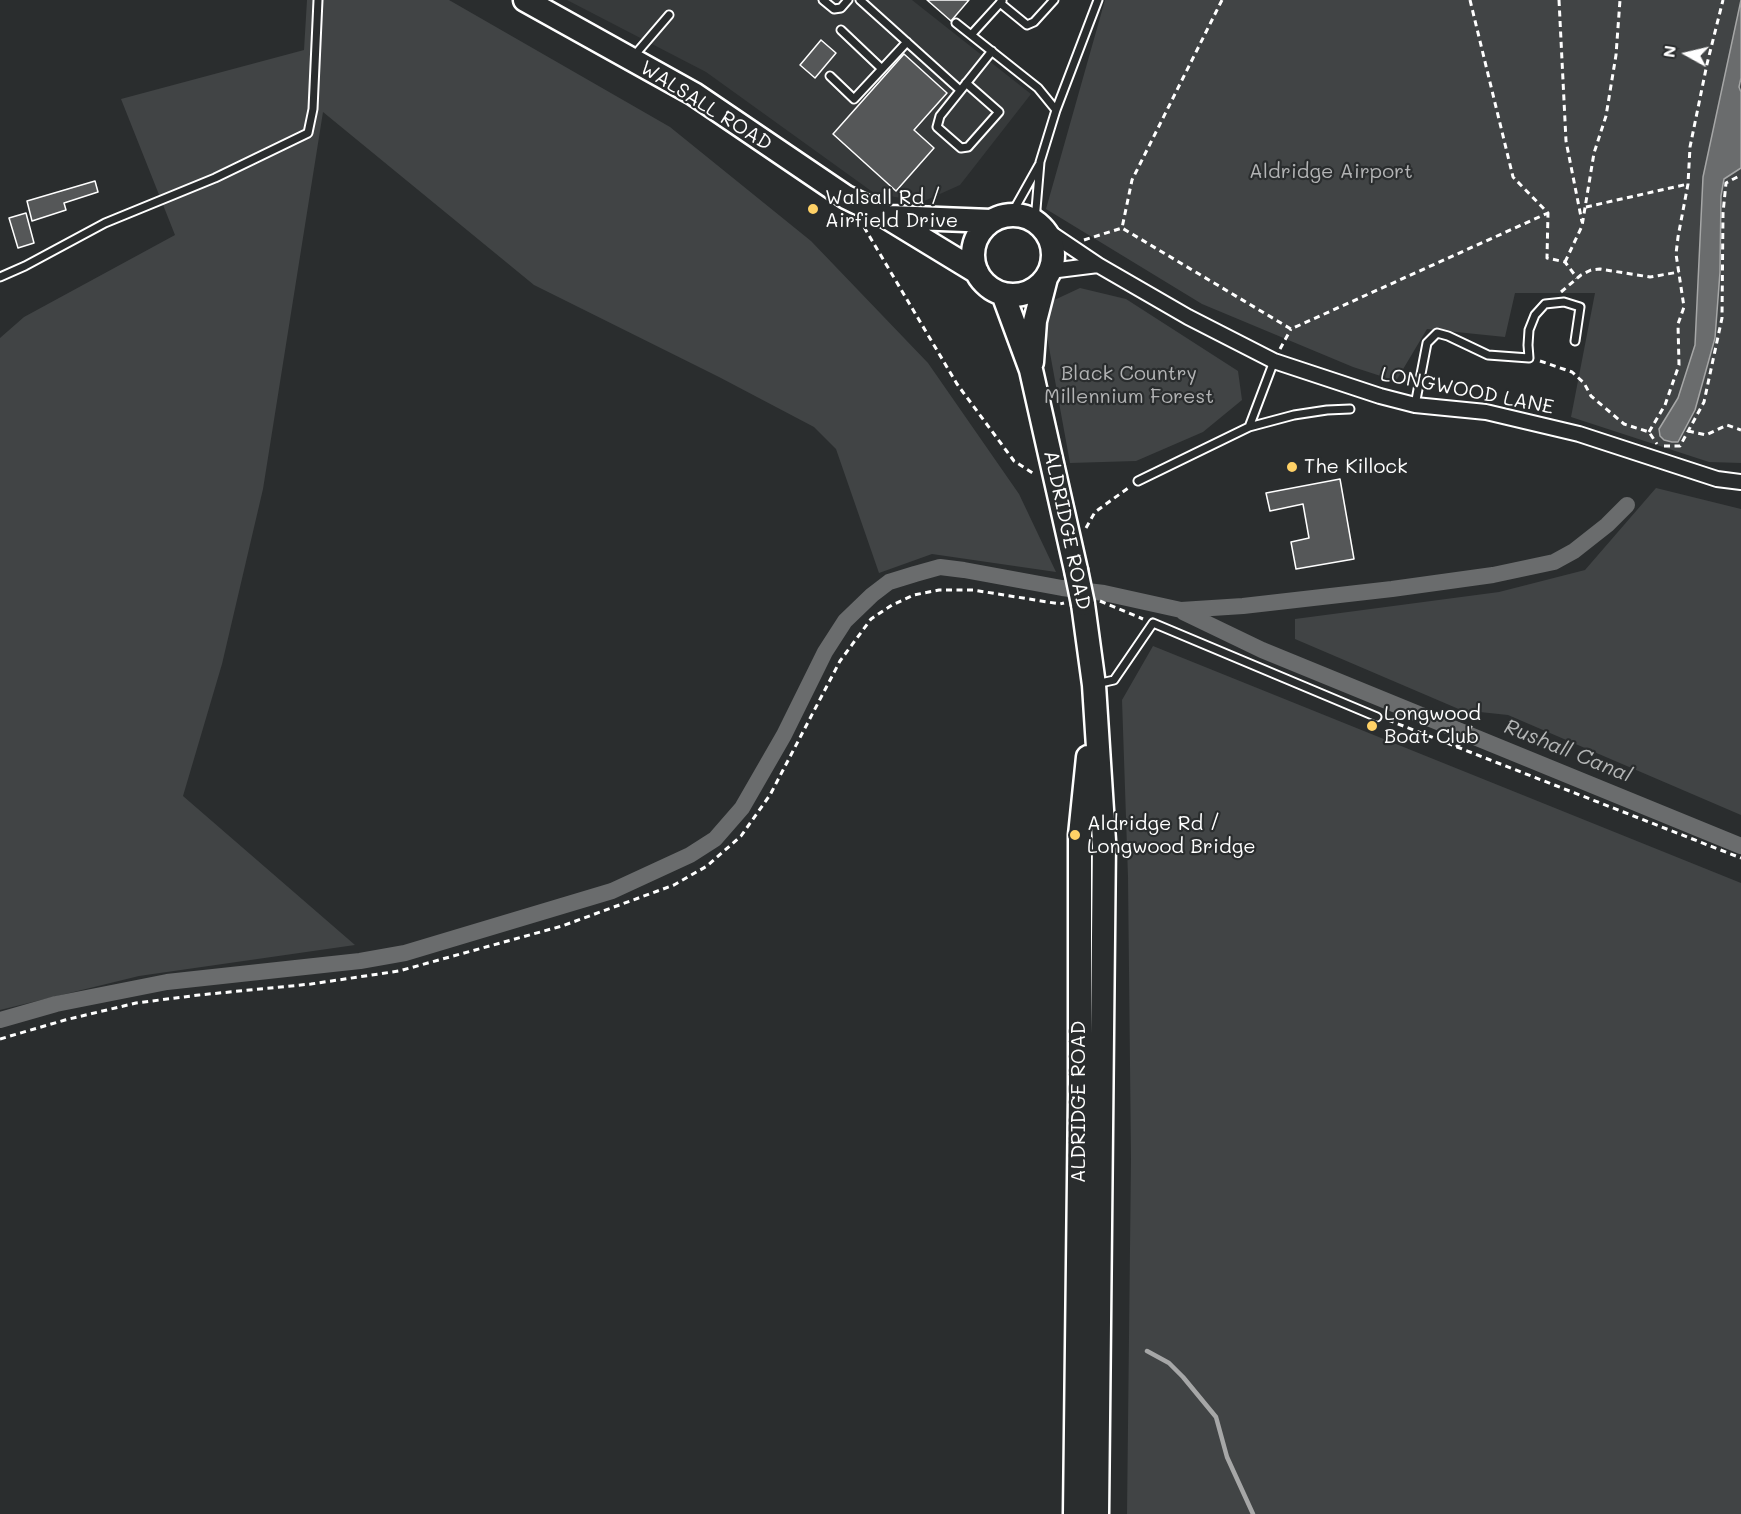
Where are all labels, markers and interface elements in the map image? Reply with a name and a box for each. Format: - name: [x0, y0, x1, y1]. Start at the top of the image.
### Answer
- north arrow: [1657, 24, 1717, 84]
- text: N: [1657, 44, 1680, 59]
- street label: WALSALL ROAD: [636, 56, 776, 156]
- park label: Aldridge Airport: [1249, 160, 1413, 184]
- place label: Walsall Rd / Airfield Drive: [825, 186, 958, 233]
- marker: Walsall Rd / Airfield Drive: [806, 202, 820, 216]
- park label: Black Country Millennium Forest: [1044, 362, 1214, 409]
- street label: LONGWOOD LANE: [1378, 362, 1556, 420]
- street label: ALDRIDGE ROAD: [1038, 448, 1096, 612]
- place label: The Killock: [1304, 455, 1408, 479]
- marker: The Killock: [1285, 460, 1299, 474]
- place label: Longwood Boat Club: [1384, 702, 1481, 749]
- water label: Rushall Canal: [1501, 714, 1635, 788]
- marker: Longwood Boat Club: [1365, 719, 1379, 733]
- place label: Aldridge Rd / Longwood Bridge: [1087, 812, 1256, 859]
- marker: Aldridge Rd / Longwood Bridge: [1068, 828, 1082, 842]
- street label: ALDRIDGE ROAD: [1067, 1021, 1091, 1183]

